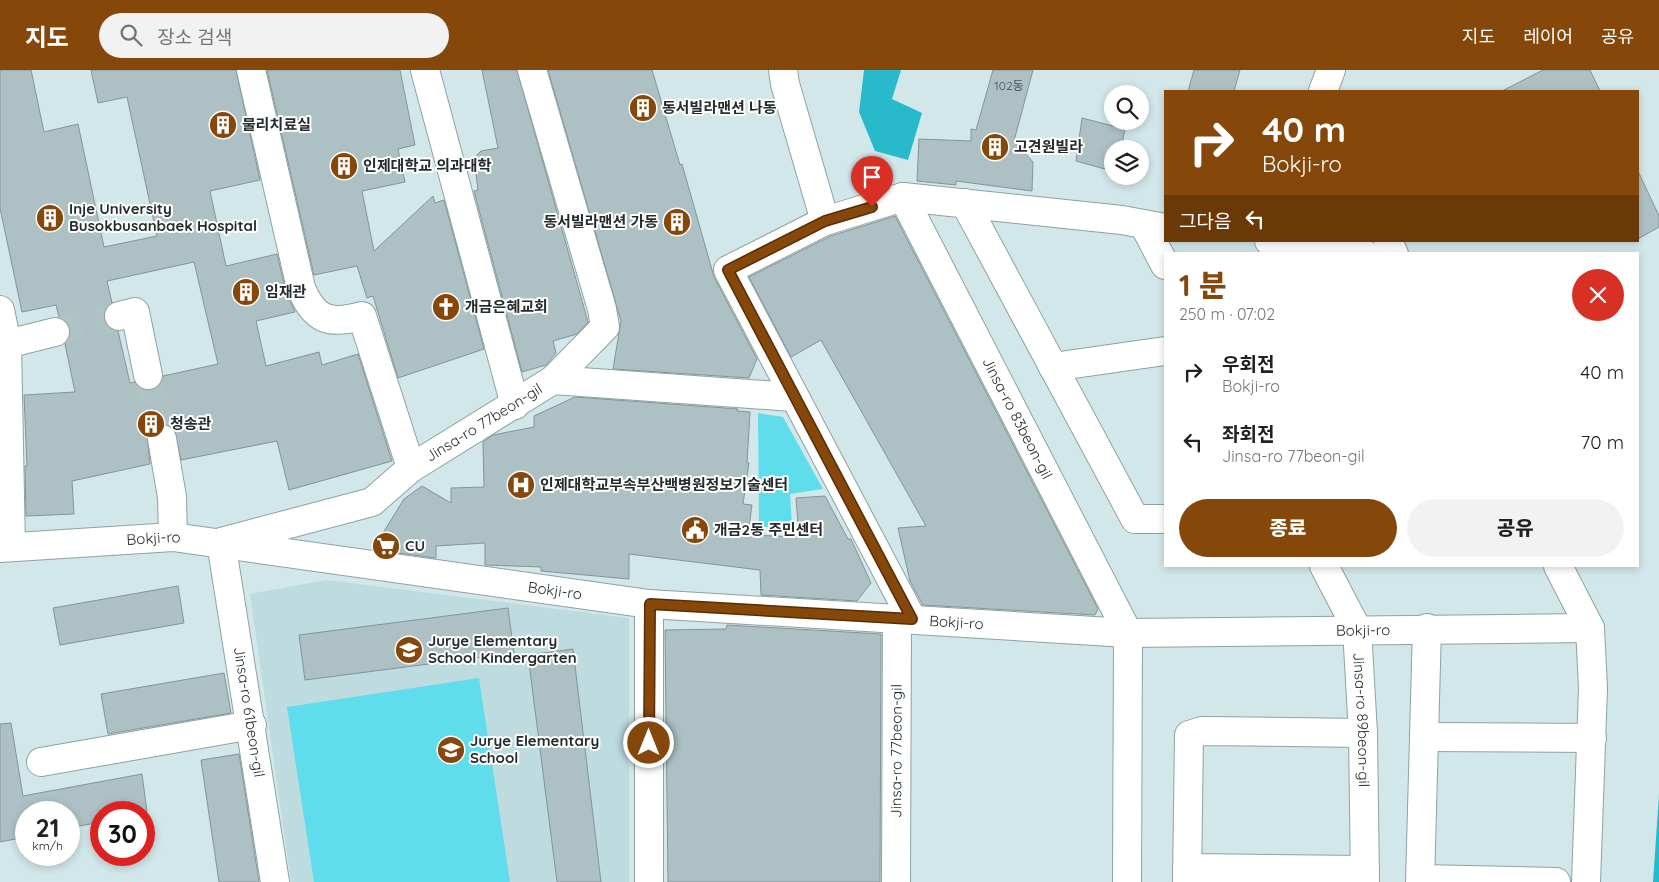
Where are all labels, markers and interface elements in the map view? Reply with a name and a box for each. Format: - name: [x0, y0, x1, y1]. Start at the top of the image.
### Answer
- search box: [99, 13, 449, 58]
- icon: search: [117, 21, 145, 49]
- text: 지도: [25, 22, 69, 52]
- text: 장소 검색: [157, 25, 232, 49]
- text: 지도: [1462, 25, 1495, 48]
- text: 레이어: [1523, 25, 1573, 48]
- text: 공유: [1601, 25, 1634, 48]
- house number: 102동: [994, 78, 1024, 93]
- map controls: [1104, 85, 1149, 185]
- button: search: [1104, 85, 1149, 130]
- building icon: 동서빌라맨션 나동: [628, 93, 658, 123]
- place label: 동서빌라맨션 나동: [662, 98, 777, 117]
- text: 40 m: [1262, 107, 1346, 151]
- building icon: 물리치료실: [208, 110, 238, 140]
- icon: right: [1179, 110, 1244, 175]
- place label: 물리치료실: [242, 115, 311, 134]
- building icon: 고견원빌라: [980, 132, 1010, 162]
- place label: 고견원빌라: [1014, 137, 1083, 156]
- button: layers: [1104, 140, 1149, 185]
- text: Bokji-ro: [1262, 150, 1342, 178]
- building icon: 인제대학교 의과대학: [329, 151, 359, 181]
- place label: 인제대학교 의과대학: [363, 156, 492, 175]
- pin: [851, 156, 893, 207]
- icon: arrive: [858, 163, 886, 191]
- place label: Inje University Busokbusanbaek Hospital: [69, 199, 257, 235]
- building icon: Inje University Busokbusanbaek Hospital: [35, 203, 65, 233]
- icon: left: [1241, 205, 1269, 233]
- building icon: 동서빌라맨션 가동: [662, 207, 692, 237]
- text: 그다음: [1179, 209, 1231, 233]
- place label: 동서빌라맨션 가동: [543, 212, 658, 231]
- text: 1 분: [1179, 266, 1227, 304]
- button: close: [1572, 269, 1624, 321]
- building icon: 임재관: [231, 277, 261, 307]
- place label: 임재관: [265, 282, 307, 301]
- church icon: 개금은혜교회: [431, 292, 461, 322]
- place label: 개금은혜교회: [465, 297, 548, 316]
- text: 250 m · 07:02: [1179, 304, 1275, 324]
- text: 우회전: [1222, 352, 1274, 376]
- street label: Jinsa-ro 83beon-gil: [978, 354, 1057, 482]
- icon: right: [1179, 358, 1207, 386]
- text: 40 m: [1580, 360, 1624, 384]
- text: Bokji-ro: [1222, 376, 1280, 396]
- street label: Jinsa-ro 77beon-gil: [422, 379, 546, 466]
- building icon: 청송관: [136, 409, 166, 439]
- place label: 청송관: [170, 414, 212, 433]
- text: 좌회전: [1222, 422, 1274, 446]
- icon: left: [1179, 428, 1207, 456]
- text: 70 m: [1580, 430, 1624, 454]
- text: Jinsa-ro 77beon-gil: [1222, 446, 1365, 466]
- hospital icon: 인제대학교부속부산백병원정보기술센터: [506, 470, 536, 500]
- place label: 인제대학교부속부산백병원정보기술센터: [540, 475, 788, 494]
- button: 종료: [1179, 499, 1397, 557]
- button: 공유: [1407, 499, 1624, 557]
- public building icon: 개금2동 주민센터: [680, 515, 710, 545]
- place label: 개금2동 주민센터: [714, 520, 823, 539]
- street label: Bokji-ro: [126, 527, 182, 549]
- supermarket icon: CU: [371, 531, 401, 561]
- place label: CU: [405, 536, 425, 555]
- street label: Bokji-ro: [527, 577, 583, 603]
- street label: Bokji-ro: [929, 611, 984, 633]
- street label: Bokji-ro: [1336, 620, 1390, 640]
- place label: Jurye Elementary School Kindergarten: [428, 631, 577, 667]
- school or university icon: Jurye Elementary School Kindergarten: [394, 635, 424, 665]
- street label: Jinsa-ro 61beon-gil: [230, 645, 269, 779]
- street label: Jinsa-ro 89beon-gil: [1349, 652, 1374, 787]
- street label: Jinsa-ro 77beon-gil: [886, 684, 906, 818]
- position arrow: [622, 716, 674, 768]
- place label: Jurye Elementary School: [470, 731, 599, 767]
- school or university icon: Jurye Elementary School: [436, 735, 466, 765]
- speed limit sign: 30: [90, 801, 155, 866]
- text: 21: [36, 812, 59, 843]
- text: km/h: [32, 838, 63, 853]

